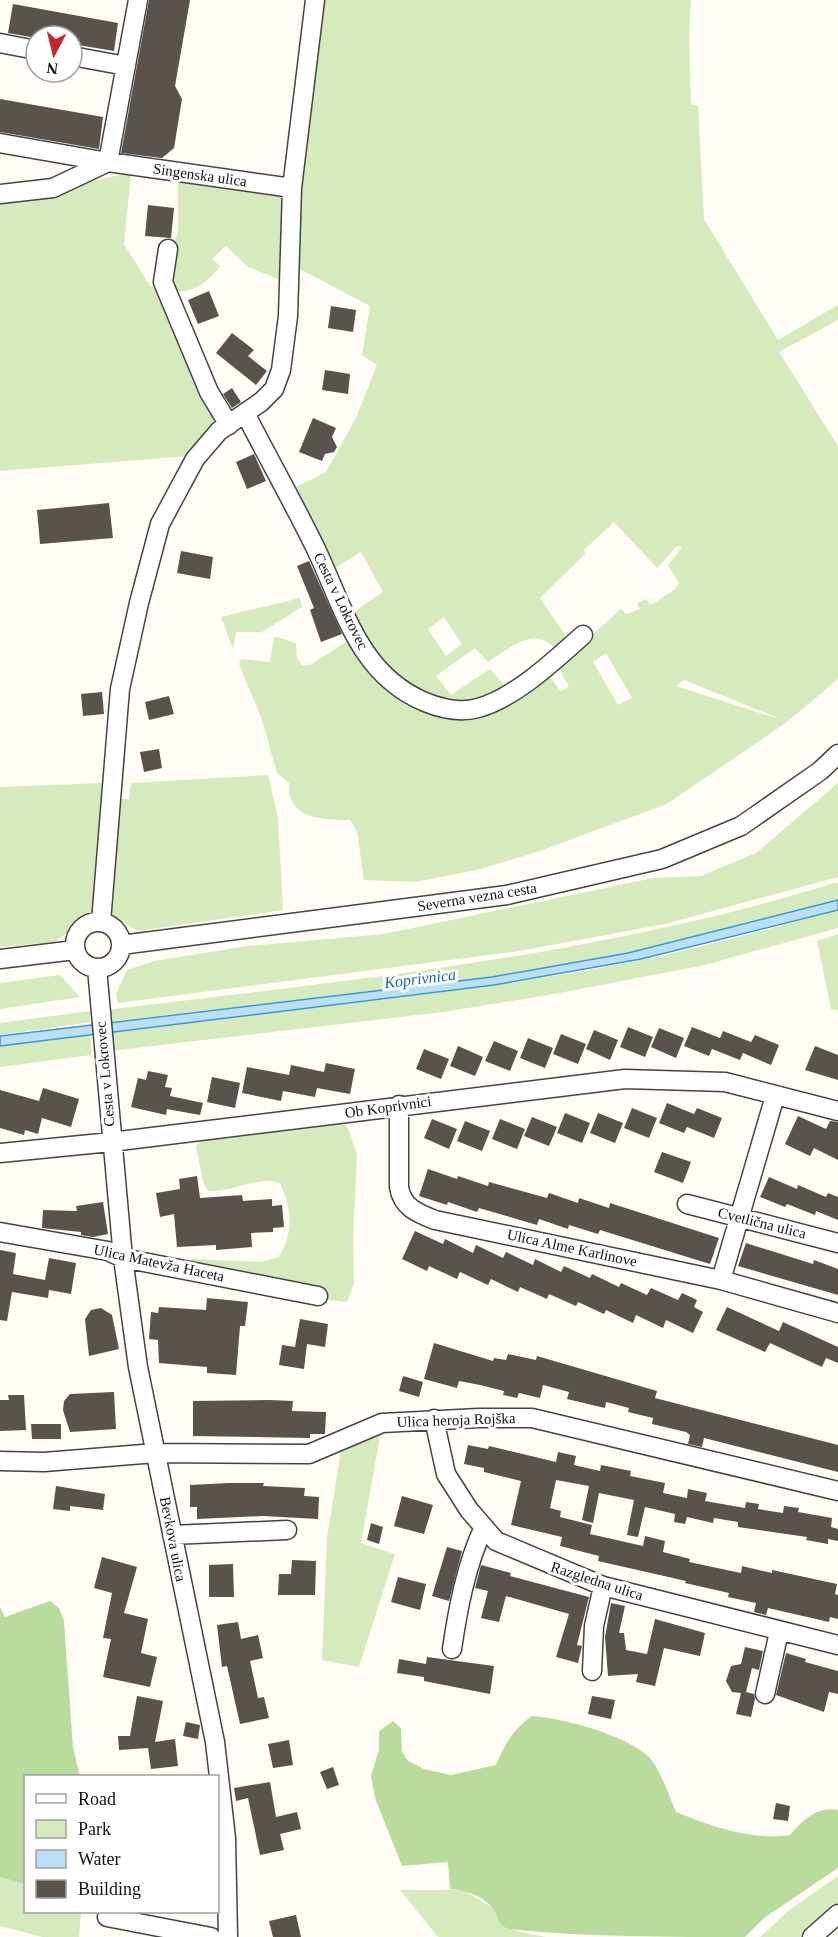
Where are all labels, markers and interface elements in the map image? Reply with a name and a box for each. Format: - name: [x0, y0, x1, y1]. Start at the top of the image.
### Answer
- north arrow: [24, 24, 84, 84]
- text: N: [45, 59, 59, 78]
- street label: Singenska ulica: [152, 160, 248, 190]
- street label: Cesta v Lokrovec: [311, 550, 372, 652]
- street label: Severna vezna cesta: [416, 880, 538, 914]
- water label: Koprivnica: [382, 966, 457, 992]
- street label: Cesta v Lokrovec: [92, 1020, 118, 1127]
- street label: Ob Koprivnici: [344, 1093, 432, 1121]
- street label: Cvetlična ulica: [716, 1204, 808, 1242]
- street label: Ulica Alme Karlinove: [506, 1226, 639, 1270]
- street label: Ulica Matevža Haceta: [92, 1241, 226, 1285]
- street label: Ulica heroja Rojška: [396, 1410, 516, 1430]
- street label: Bevkova ulica: [157, 1495, 189, 1583]
- street label: Razgledna ulica: [549, 1559, 646, 1604]
- legend: [24, 1775, 219, 1913]
- text: Road: [78, 1789, 116, 1809]
- text: Park: [78, 1819, 111, 1839]
- text: Water: [78, 1849, 121, 1869]
- text: Building: [78, 1879, 141, 1899]

